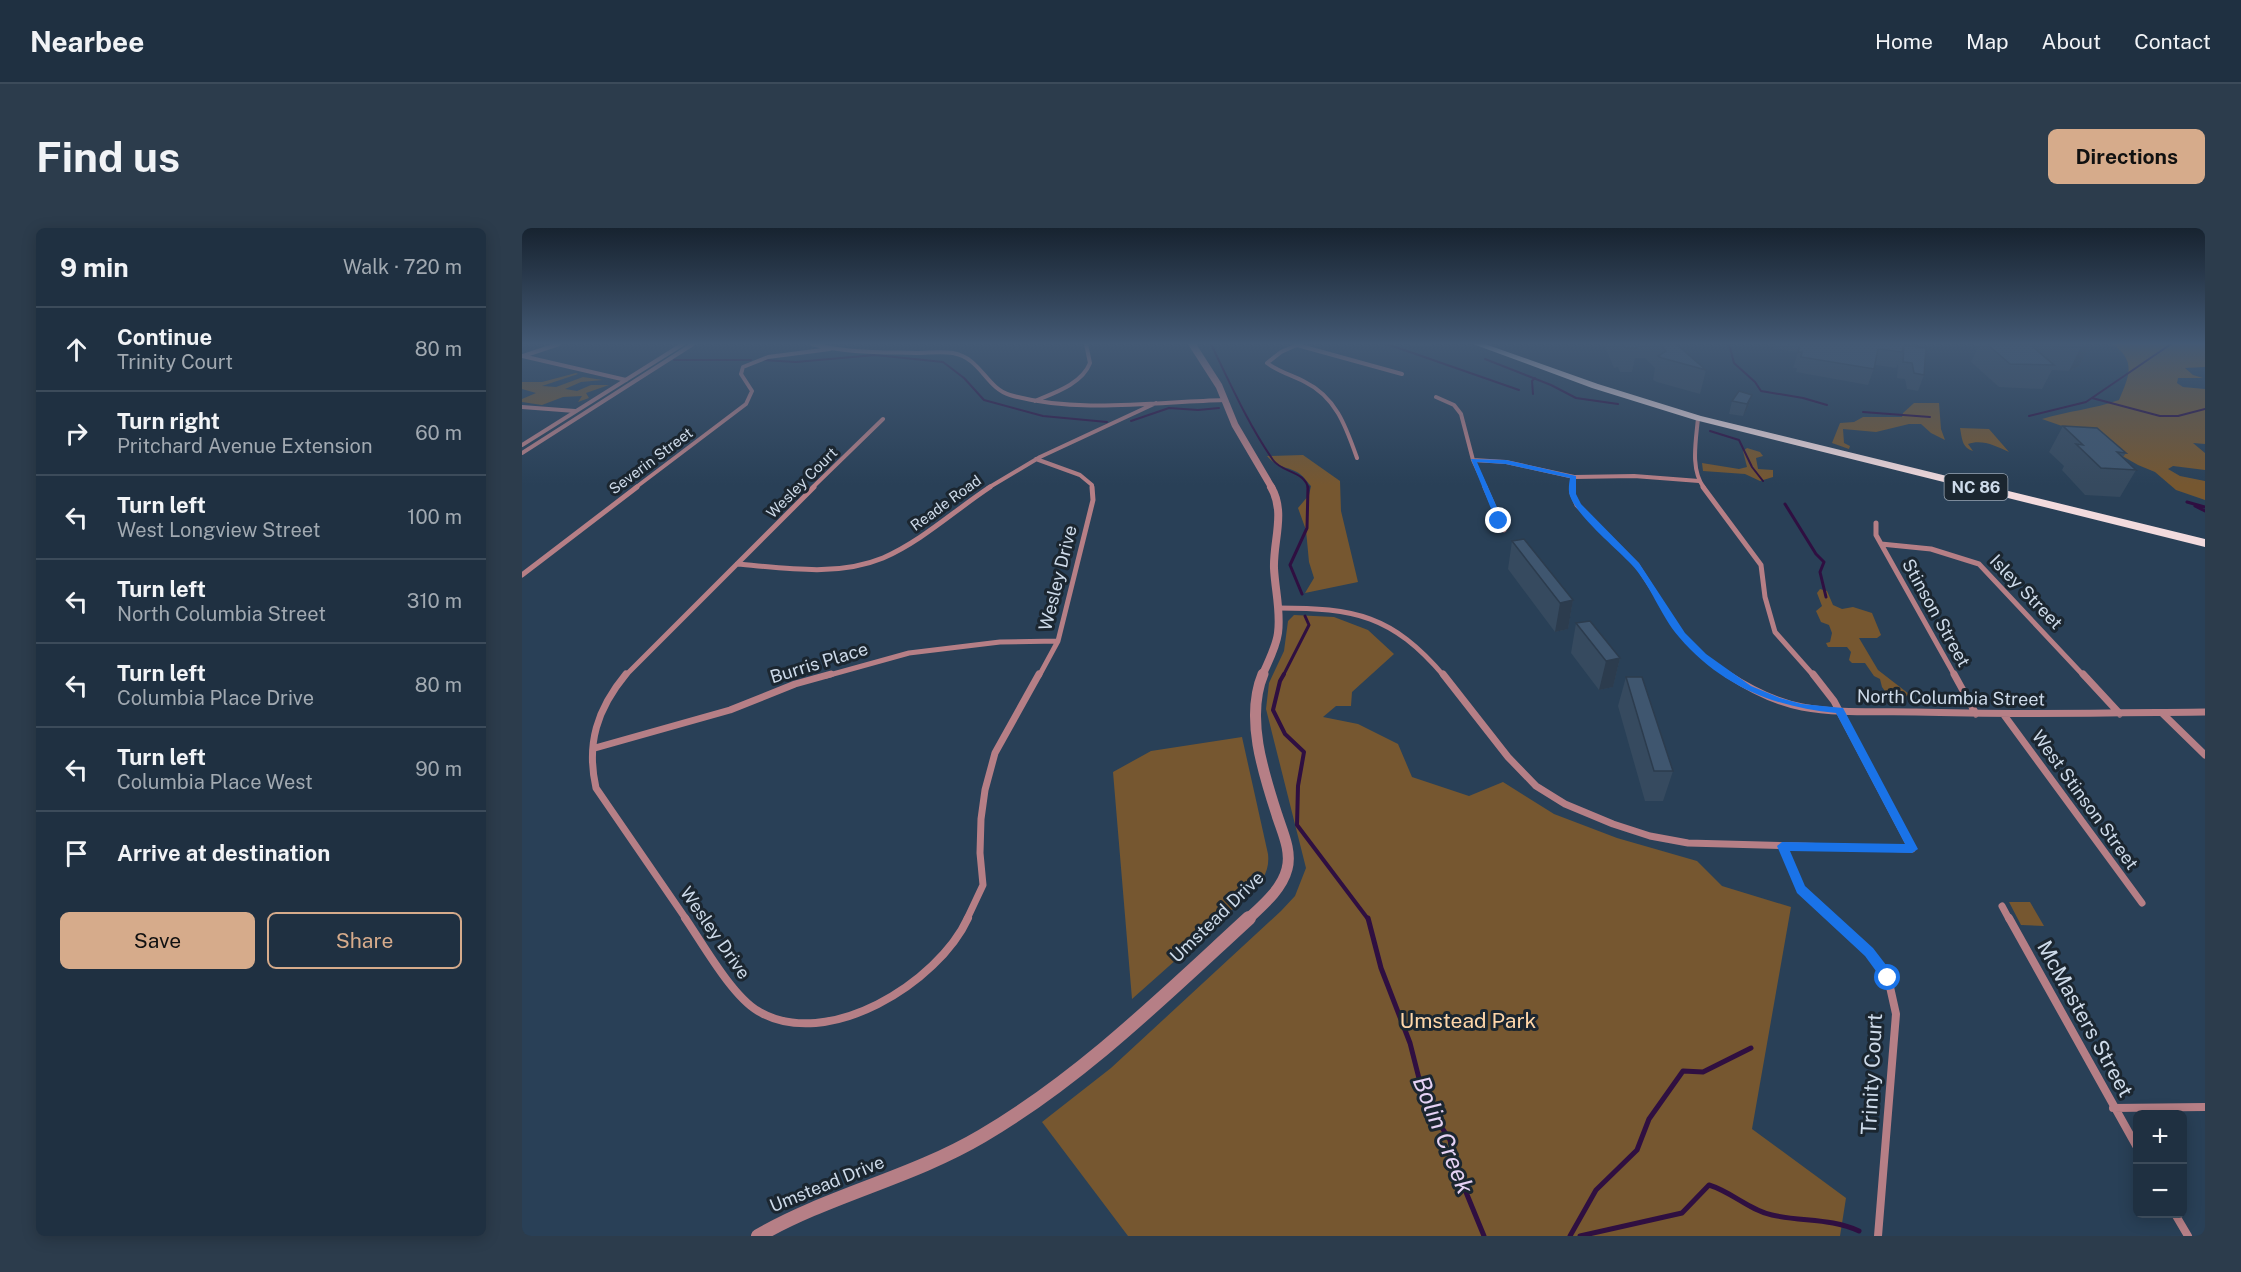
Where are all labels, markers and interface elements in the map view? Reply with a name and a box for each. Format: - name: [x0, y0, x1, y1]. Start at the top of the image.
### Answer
- text: Nearbee: [30, 25, 144, 58]
- text: Home: [1875, 29, 1933, 54]
- text: Map: [1966, 29, 2009, 54]
- text: About: [2042, 29, 2101, 54]
- text: Contact: [2134, 29, 2211, 54]
- button: Directions: [2048, 129, 2205, 184]
- text: Find us: [36, 132, 180, 181]
- text: 9 min: [60, 252, 129, 283]
- text: Walk · 720 m: [343, 255, 462, 279]
- text: Continue: [117, 324, 212, 350]
- icon: ahead: [60, 333, 93, 366]
- text: 80 m: [415, 337, 462, 361]
- text: Trinity Court: [117, 350, 233, 374]
- text: Turn right: [117, 408, 220, 434]
- icon: right: [60, 417, 93, 450]
- text: 60 m: [415, 421, 462, 445]
- street label: Severin Street: [606, 424, 696, 498]
- text: Pritchard Avenue Extension: [117, 434, 372, 458]
- street label: Wesley Court: [763, 444, 841, 521]
- street label: Reade Road: [907, 471, 984, 534]
- road number: NC 86: [1944, 474, 2008, 500]
- text: Turn left: [117, 492, 206, 518]
- icon: left: [60, 501, 93, 534]
- text: 100 m: [407, 505, 462, 529]
- route end: [1485, 507, 1511, 533]
- text: West Longview Street: [117, 518, 320, 542]
- street label: Wesley Drive: [1034, 523, 1081, 633]
- street label: Isley Street: [1986, 550, 2067, 633]
- street label: Stinson Street: [1898, 555, 1975, 670]
- text: Turn left: [117, 576, 206, 602]
- icon: left: [60, 585, 93, 618]
- text: 310 m: [407, 589, 462, 613]
- text: North Columbia Street: [117, 602, 326, 626]
- street label: Burris Place: [767, 638, 870, 687]
- text: Turn left: [117, 660, 206, 686]
- icon: left: [60, 669, 93, 702]
- text: 80 m: [415, 673, 462, 697]
- street label: North Columbia Street: [1857, 685, 2045, 710]
- text: Columbia Place Drive: [117, 686, 314, 710]
- street label: West Stinson Street: [2028, 726, 2143, 873]
- text: Turn left: [117, 744, 206, 770]
- icon: left: [60, 753, 93, 786]
- text: 90 m: [415, 757, 462, 781]
- text: Columbia Place West: [117, 770, 313, 794]
- icon: arrive: [60, 837, 93, 870]
- text: Arrive at destination: [117, 840, 330, 866]
- street label: Umstead Drive: [1165, 867, 1268, 967]
- street label: Wesley Drive: [676, 883, 755, 983]
- button: Save: [60, 912, 255, 969]
- button: Share: [267, 912, 462, 969]
- street label: McMasters Street: [2032, 936, 2139, 1101]
- route start: [1874, 964, 1900, 990]
- park label: Umstead Park: [1400, 1008, 1537, 1033]
- street label: Trinity Court: [1856, 1013, 1887, 1135]
- water label: Bolin Creek: [1408, 1072, 1480, 1198]
- map controls: [2133, 1110, 2187, 1218]
- button: +: [2133, 1110, 2187, 1164]
- street label: Umstead Drive: [766, 1151, 887, 1216]
- button: −: [2133, 1164, 2187, 1218]

